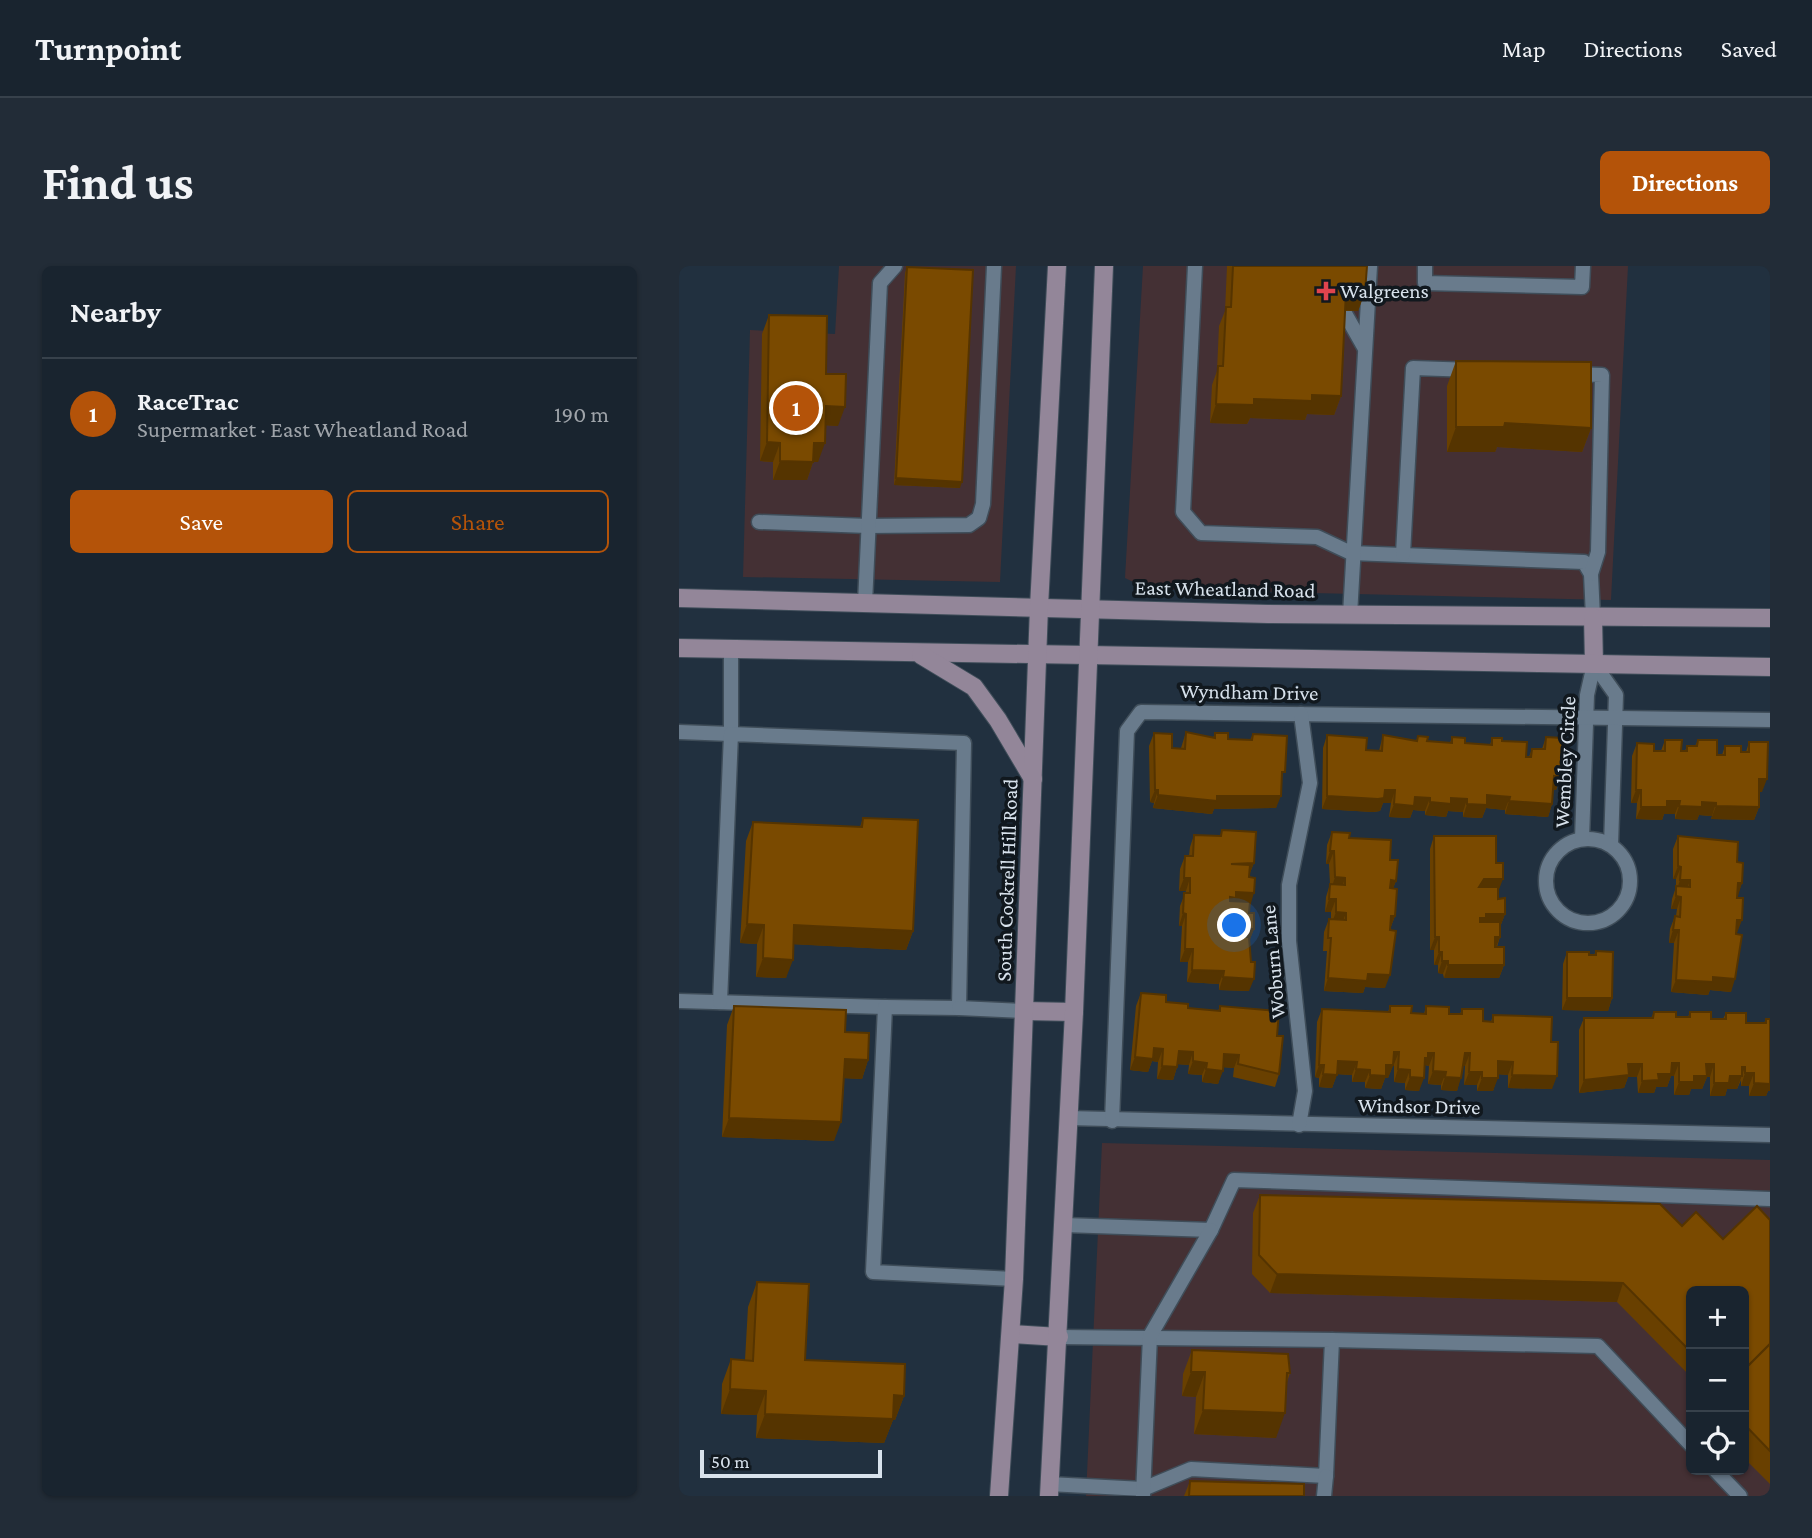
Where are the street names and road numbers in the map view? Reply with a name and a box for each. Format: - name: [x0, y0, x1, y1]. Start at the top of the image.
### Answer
- street label: East Wheatland Road: [1134, 575, 1316, 603]
- street label: Wyndham Drive: [1180, 679, 1318, 705]
- street label: Wembley Circle: [1550, 696, 1580, 828]
- street label: South Cockrell Hill Road: [991, 778, 1023, 982]
- street label: Woburn Lane: [1256, 904, 1290, 1020]
- street label: Windsor Drive: [1358, 1093, 1480, 1119]

